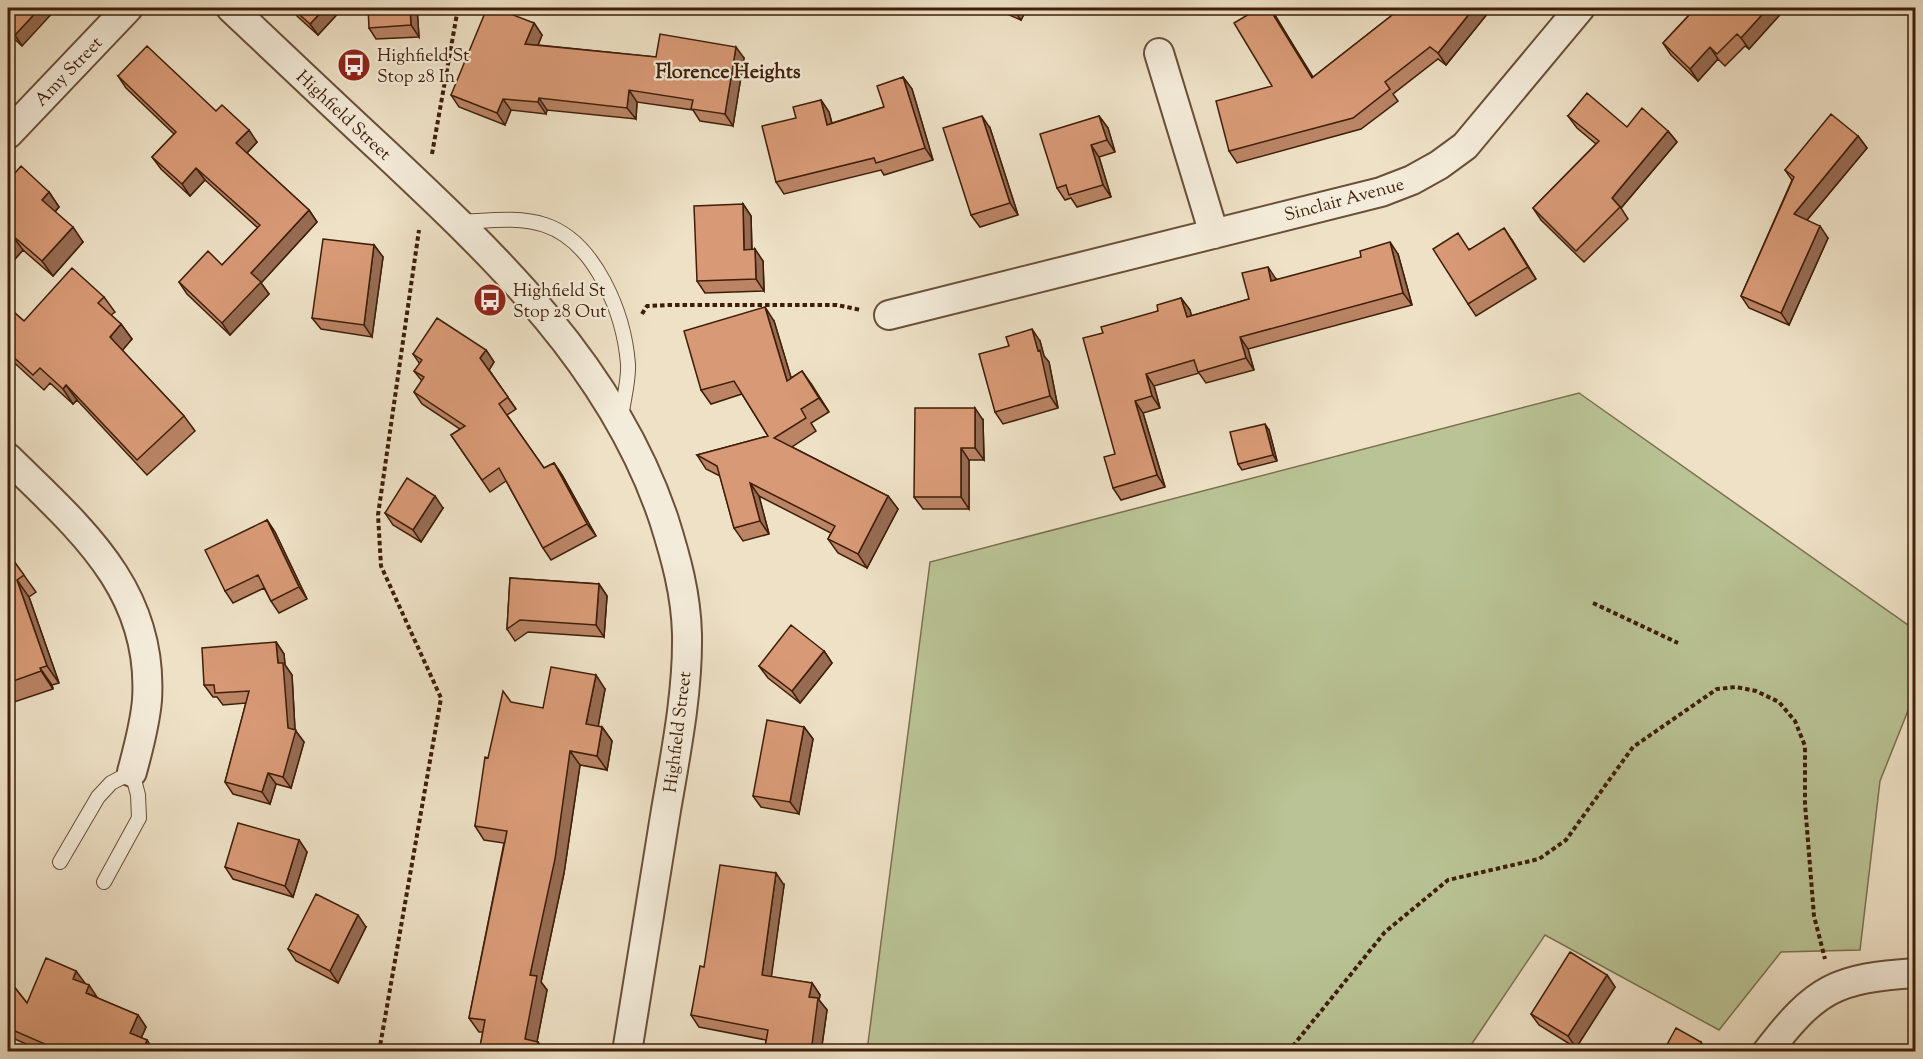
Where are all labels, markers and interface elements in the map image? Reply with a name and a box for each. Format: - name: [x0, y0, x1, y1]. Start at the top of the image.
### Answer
- street label: Amy Street: [29, 32, 109, 113]
- place label: Highfield St Stop 28 In: [377, 44, 469, 91]
- bus stop icon: Highfield St Stop 28 In: [336, 47, 372, 83]
- district label: Florence Heights: [655, 59, 801, 88]
- street label: Highfield Street: [289, 65, 396, 168]
- street label: Sinclair Avenue: [1282, 172, 1407, 229]
- place label: Highfield St Stop 28 Out: [513, 279, 607, 326]
- bus stop icon: Highfield St Stop 28 Out: [472, 282, 508, 318]
- street label: Highfield Street: [659, 670, 699, 794]

